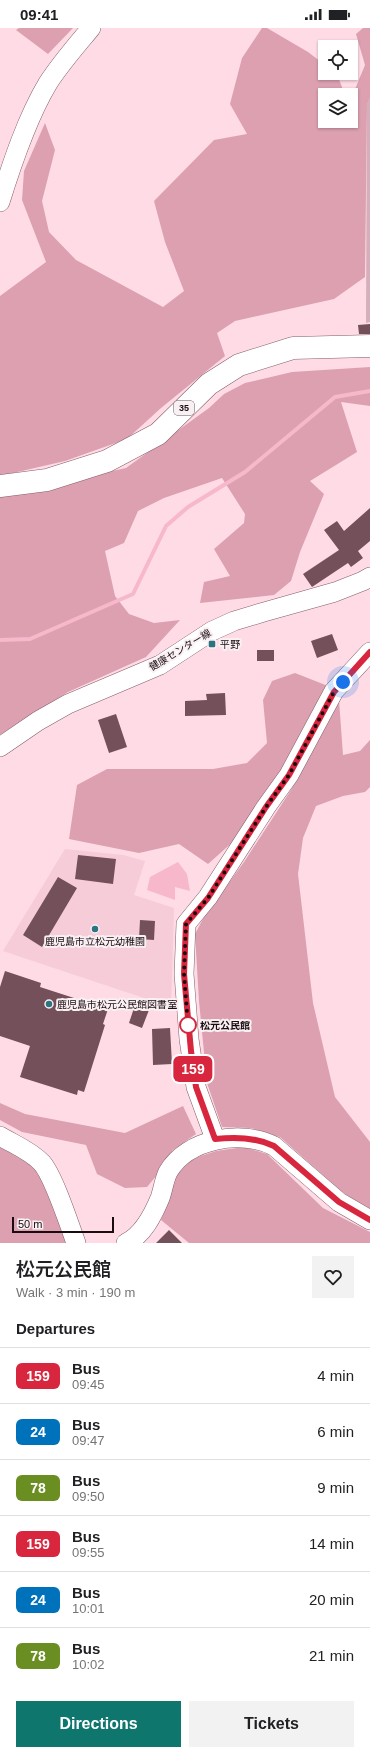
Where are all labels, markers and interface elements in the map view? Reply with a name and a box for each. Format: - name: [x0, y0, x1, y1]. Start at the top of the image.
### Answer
- text: 09:41: [20, 6, 58, 23]
- map controls: [318, 40, 358, 128]
- button: locate: [318, 40, 358, 80]
- button: layers: [318, 88, 358, 128]
- road number: 35: [174, 401, 194, 415]
- street label: 健康センター線: [147, 627, 213, 673]
- marker: 平野: [207, 639, 217, 649]
- place label: 平野: [220, 639, 240, 650]
- your location: [333, 672, 353, 692]
- marker: 鹿児島市立松元幼稚園: [90, 924, 100, 934]
- place label: 鹿児島市立松元幼稚園: [45, 936, 145, 947]
- marker: 鹿児島市松元公民館図書室: [44, 999, 54, 1009]
- place label: 鹿児島市松元公民館図書室: [57, 999, 177, 1010]
- marker: 松元公民館: [179, 1016, 197, 1034]
- place label: 松元公民館: [200, 1020, 250, 1031]
- line badge: 159: [170, 1056, 216, 1082]
- text: 159: [181, 1061, 205, 1077]
- scale bar: [12, 1215, 114, 1234]
- text: 50 m: [18, 1218, 42, 1230]
- button: heart: [312, 1256, 354, 1298]
- text: 松元公民館: [16, 1259, 111, 1280]
- text: Walk · 3 min · 190 m: [16, 1285, 135, 1300]
- text: Departures: [16, 1320, 95, 1337]
- text: Bus: [72, 1360, 100, 1377]
- text: 4 min: [317, 1367, 354, 1384]
- text: 159: [26, 1368, 50, 1384]
- text: 09:45: [72, 1377, 105, 1392]
- text: Bus: [72, 1416, 100, 1433]
- text: 6 min: [317, 1423, 354, 1440]
- text: 24: [30, 1424, 46, 1440]
- text: 09:47: [72, 1433, 105, 1448]
- text: Bus: [72, 1472, 100, 1489]
- text: 9 min: [317, 1479, 354, 1496]
- text: 78: [30, 1480, 46, 1496]
- text: 09:50: [72, 1489, 105, 1504]
- text: Bus: [72, 1528, 100, 1545]
- text: 14 min: [309, 1535, 354, 1552]
- text: 159: [26, 1536, 50, 1552]
- text: 09:55: [72, 1545, 105, 1560]
- text: Bus: [72, 1584, 100, 1601]
- text: 20 min: [309, 1591, 354, 1608]
- text: 24: [30, 1592, 46, 1608]
- text: 10:01: [72, 1601, 105, 1616]
- text: Bus: [72, 1640, 100, 1657]
- text: 21 min: [309, 1647, 354, 1664]
- text: 78: [30, 1648, 46, 1664]
- text: 10:02: [72, 1657, 105, 1672]
- button: Directions: [16, 1701, 181, 1747]
- button: Tickets: [189, 1701, 354, 1747]

